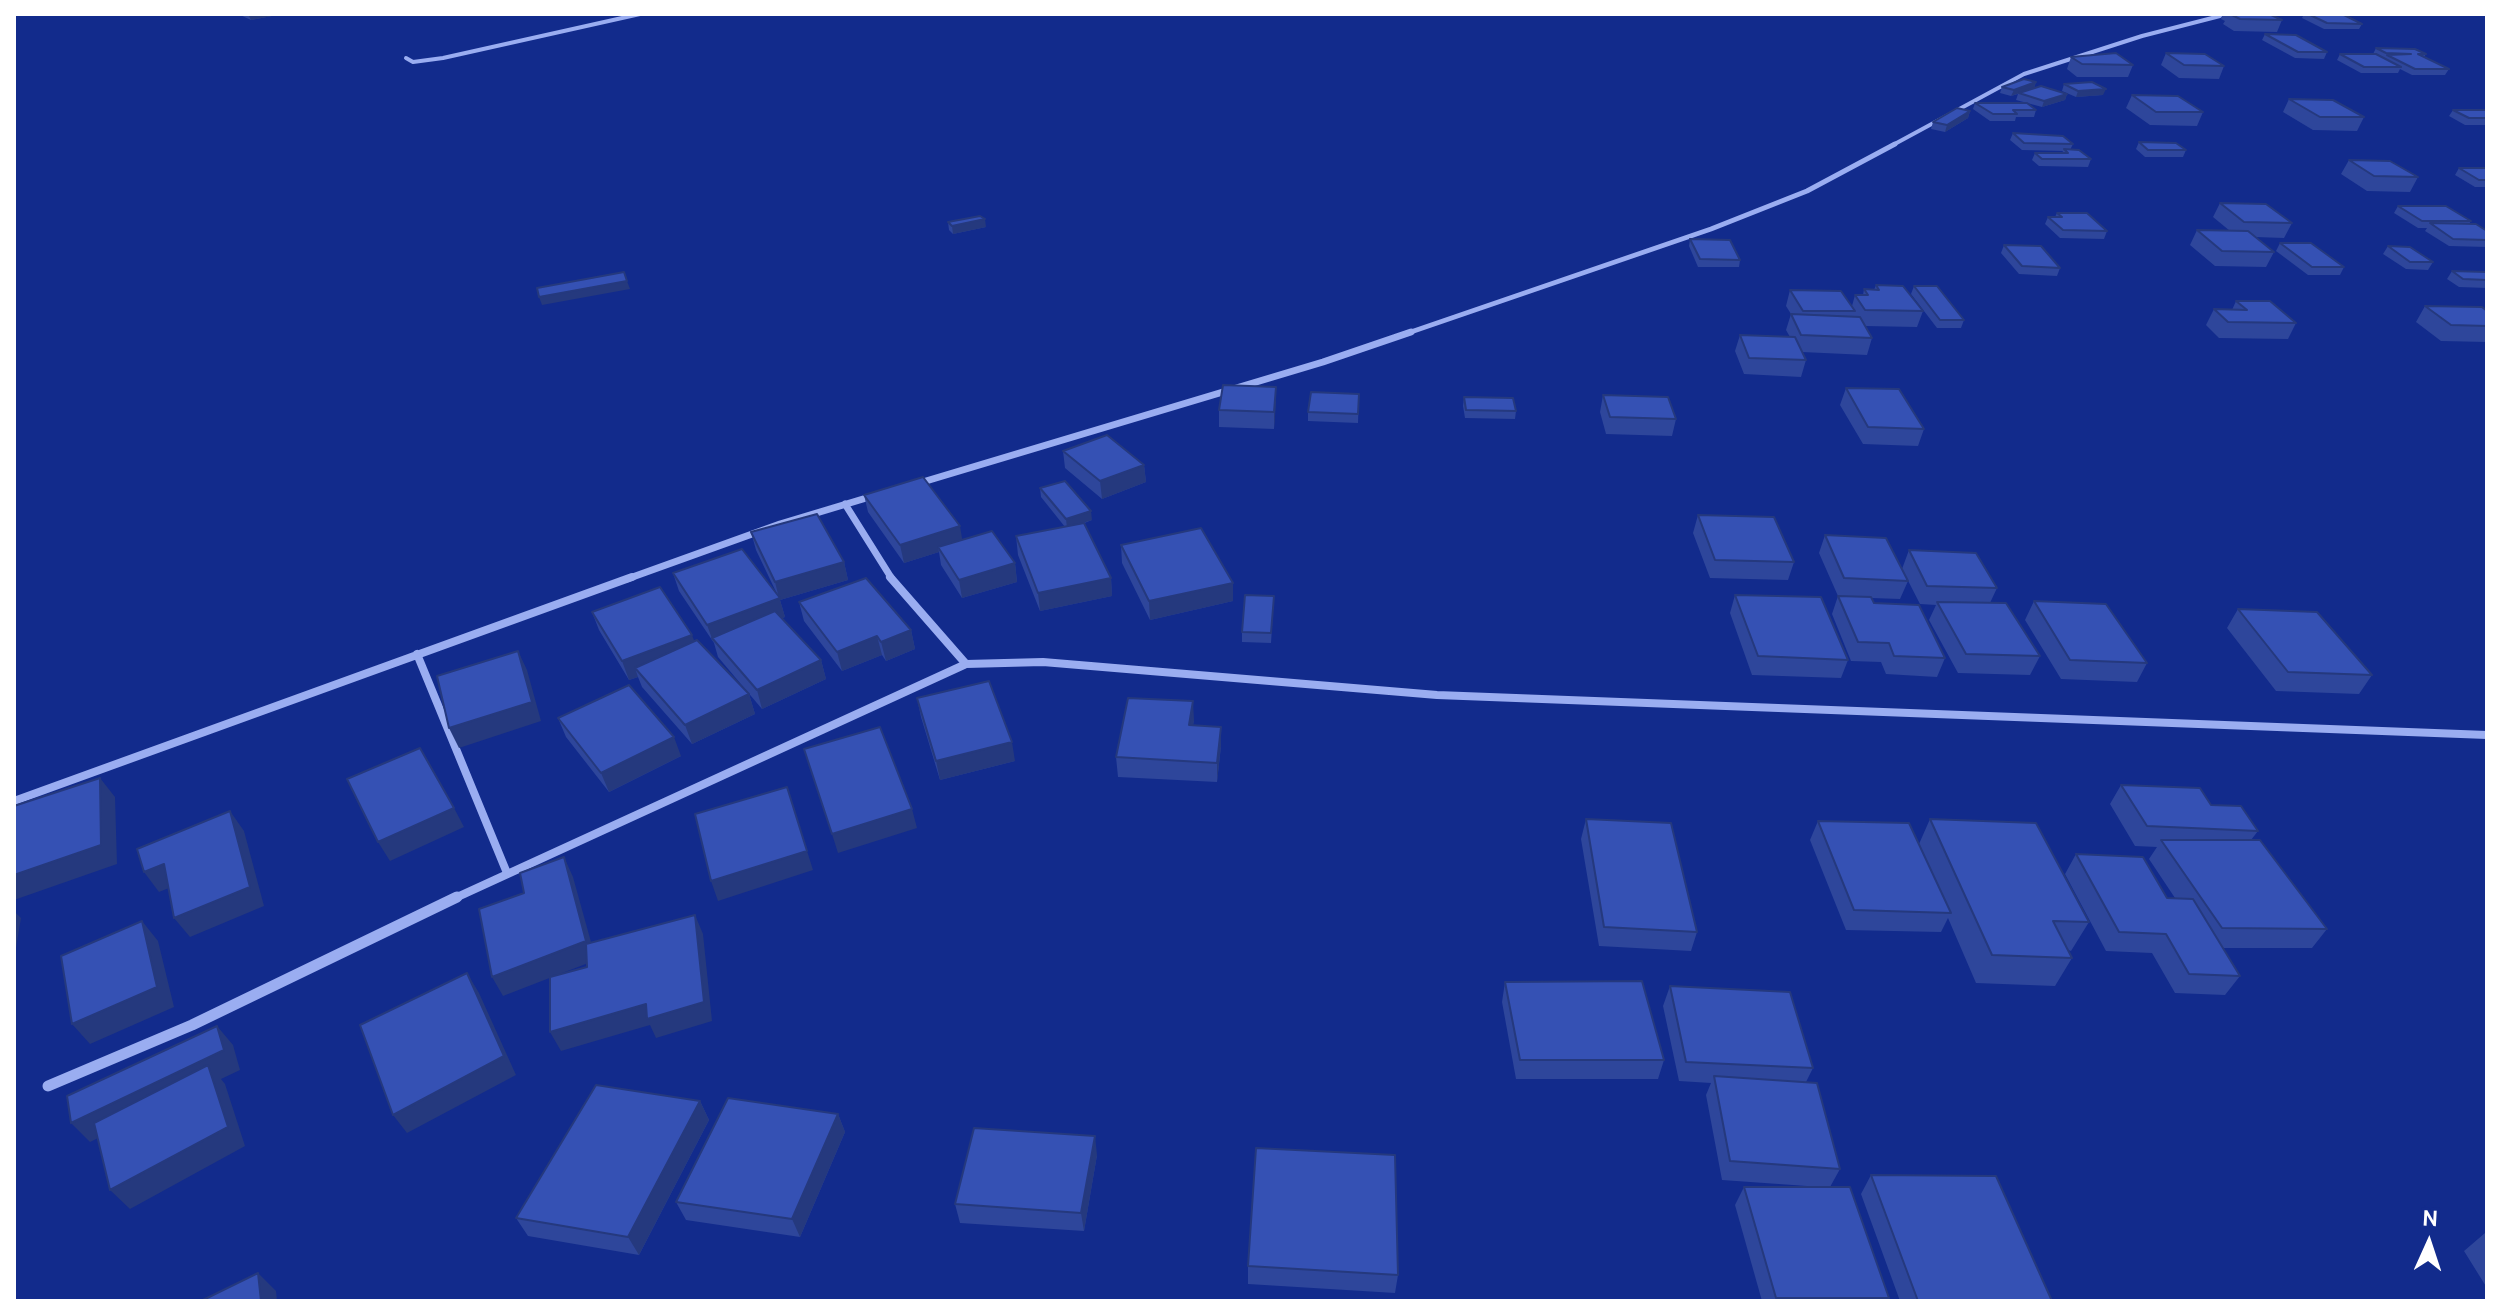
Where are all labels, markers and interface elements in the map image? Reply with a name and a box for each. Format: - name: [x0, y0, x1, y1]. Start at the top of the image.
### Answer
- north arrow: [2389, 1203, 2469, 1283]
- text: N: [2422, 1205, 2439, 1232]

